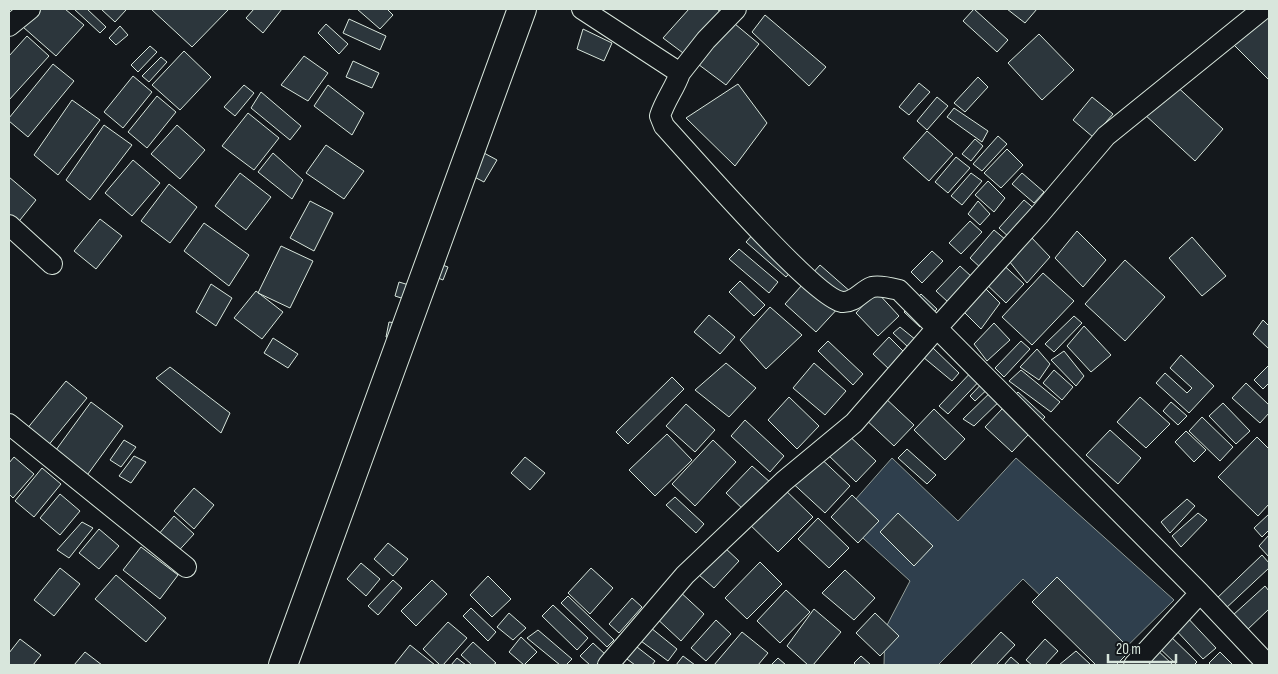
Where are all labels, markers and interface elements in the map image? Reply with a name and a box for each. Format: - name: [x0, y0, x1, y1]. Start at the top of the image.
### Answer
- scale bar: [1108, 632, 1176, 664]
- text: 20 m: [1116, 640, 1141, 659]

